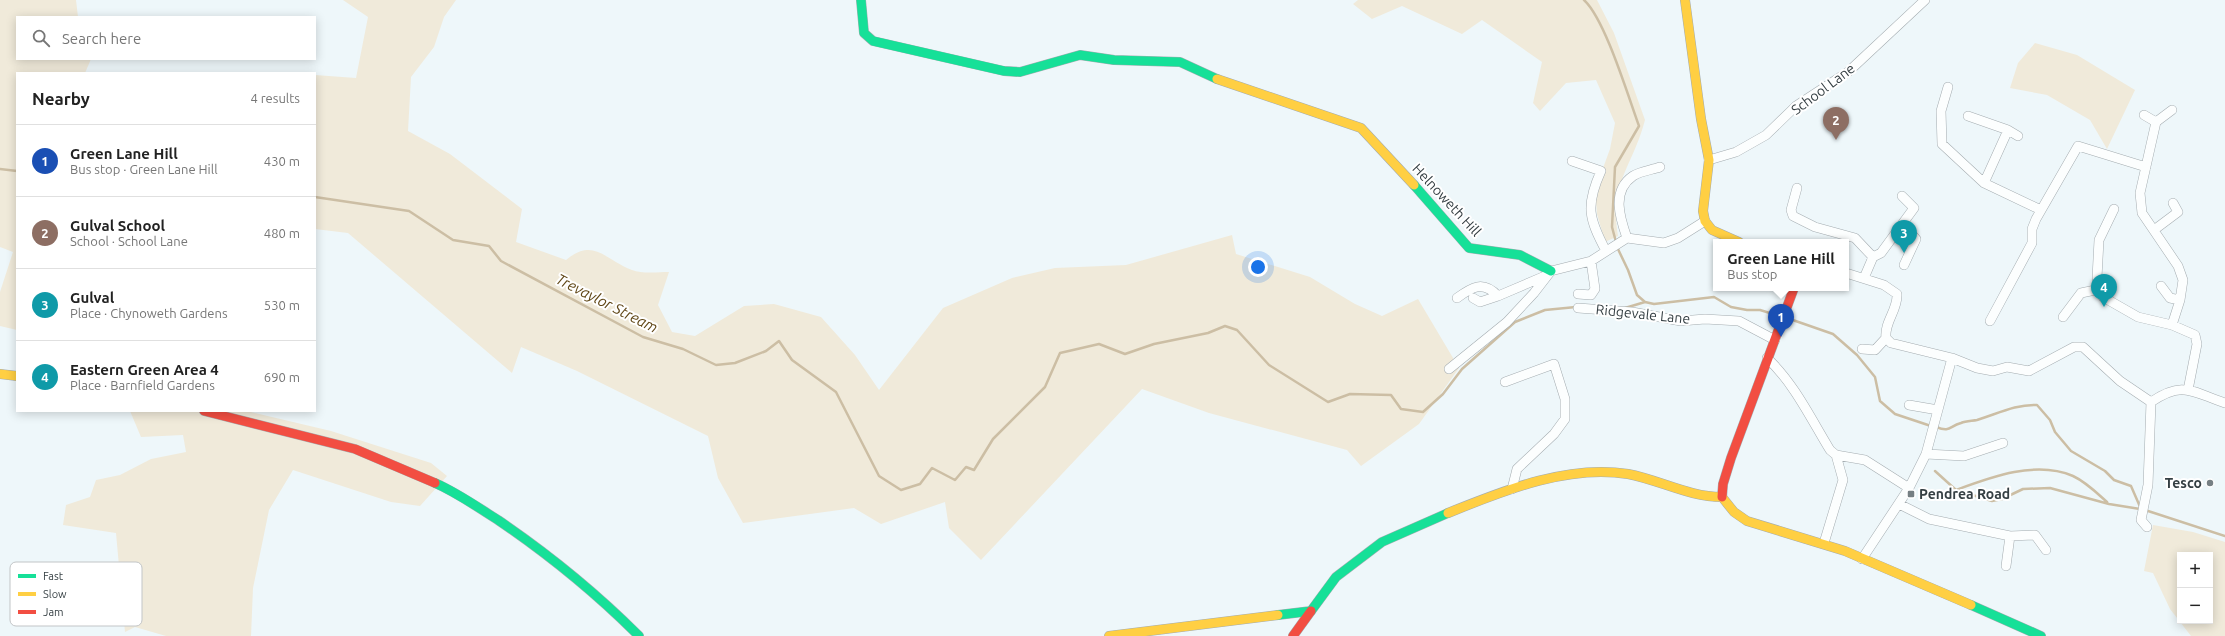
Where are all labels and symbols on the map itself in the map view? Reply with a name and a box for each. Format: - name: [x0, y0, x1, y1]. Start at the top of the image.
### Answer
- street label: School Lane: [1788, 60, 1858, 118]
- pin: 2: [1823, 107, 1849, 140]
- street label: Helnoweth Hill: [1409, 160, 1485, 240]
- pin: 3: [1891, 220, 1917, 253]
- your location: [1248, 257, 1268, 277]
- water label: Trevaylor Stream: [553, 270, 661, 336]
- pin: 4: [2091, 274, 2117, 307]
- street label: Ridgevale Lane: [1595, 301, 1691, 327]
- pin: 1: [1768, 304, 1794, 337]
- place label: Tesco: [2165, 475, 2202, 491]
- marker: Tesco: [2205, 478, 2215, 488]
- place label: Pendrea Road: [1919, 486, 2010, 502]
- marker: Pendrea Road: [1906, 489, 1916, 499]
- legend: [10, 562, 142, 626]
- text: Fast: [43, 570, 64, 582]
- text: Slow: [43, 588, 67, 600]
- text: Jam: [43, 606, 64, 618]

